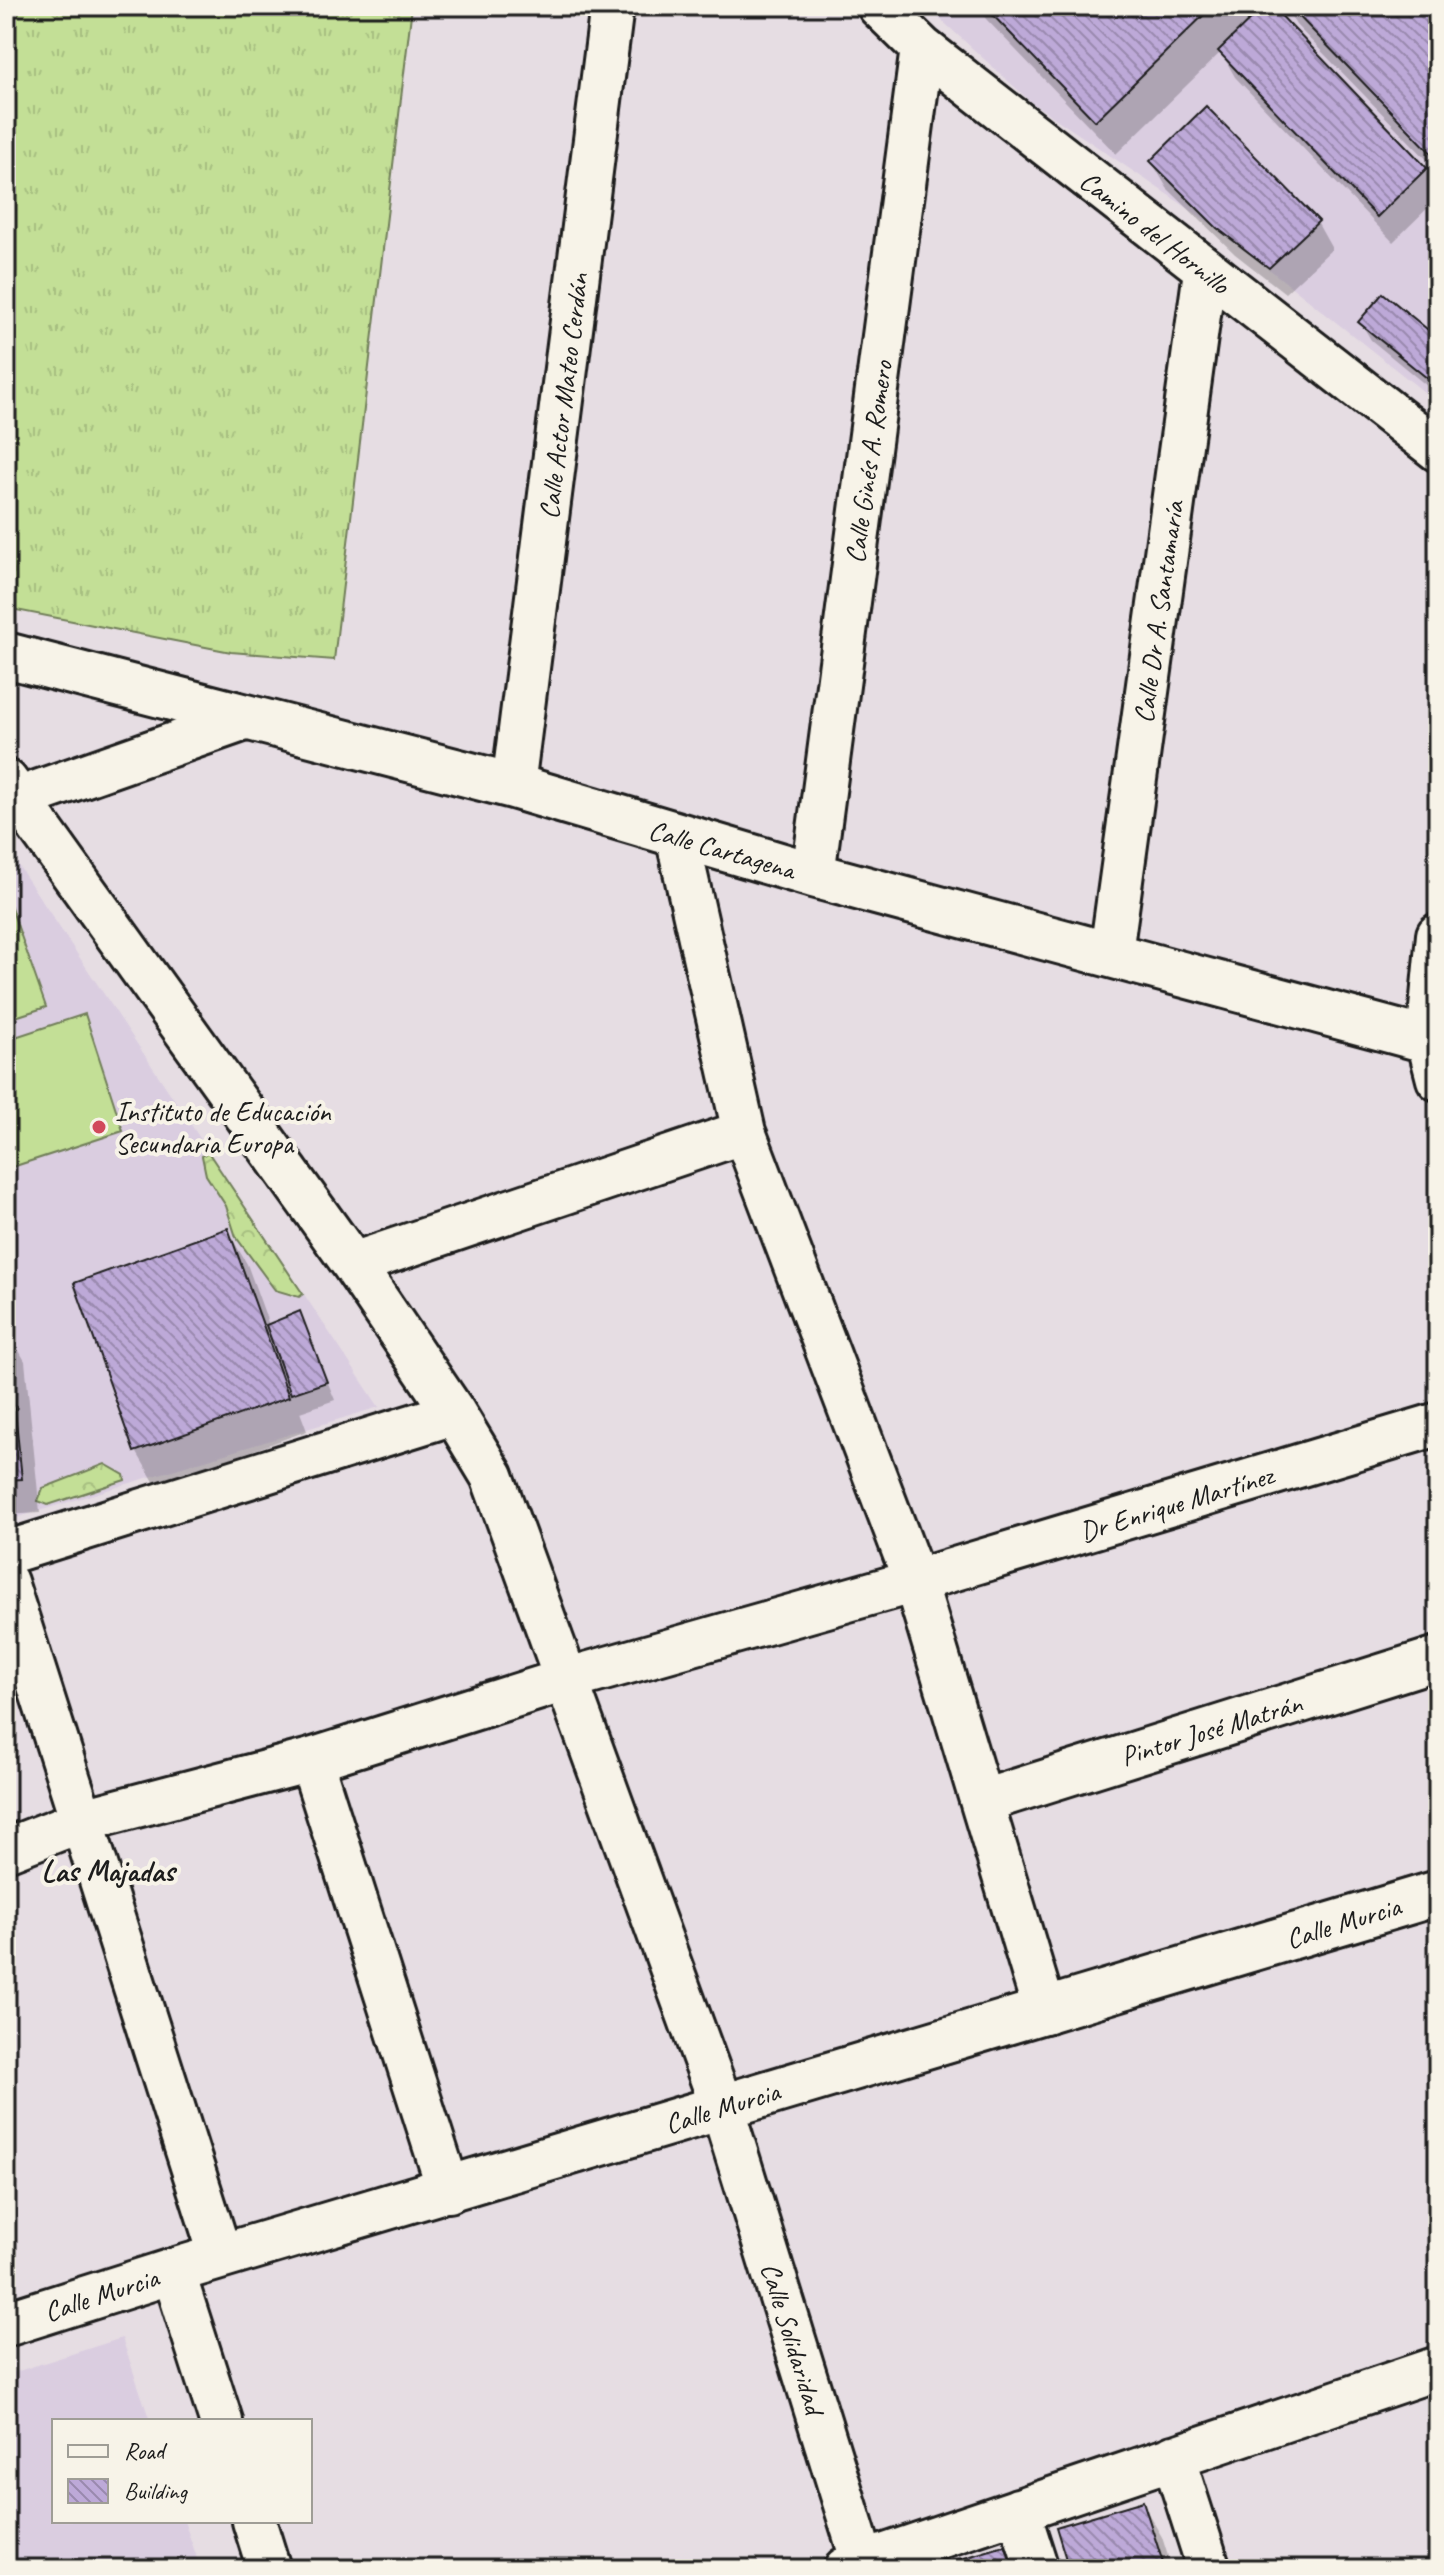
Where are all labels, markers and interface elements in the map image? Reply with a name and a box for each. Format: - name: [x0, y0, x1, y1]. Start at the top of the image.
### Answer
- street label: Camino del Hornillo: [1073, 163, 1238, 303]
- street label: Calle Actor Mateo Cerdán: [531, 270, 596, 521]
- street label: Calle Ginés A. Romero: [837, 357, 900, 565]
- street label: Calle Dr A. Santamaría: [1126, 497, 1192, 725]
- street label: Calle Cartagena: [645, 812, 801, 888]
- place label: Instituto de Educación Secundaria Europa: [115, 1094, 332, 1161]
- marker: Instituto de Educación Secundaria Europa: [90, 1118, 108, 1136]
- street label: Dr Enrique Martínez: [1075, 1457, 1279, 1550]
- street label: Pintor José Matrán: [1116, 1685, 1307, 1774]
- district label: Las Majadas: [42, 1852, 178, 1890]
- street label: Calle Murcia: [1282, 1888, 1406, 1956]
- street label: Calle Murcia: [661, 2073, 785, 2141]
- street label: Calle Solidaridad: [753, 2258, 833, 2422]
- street label: Calle Murcia: [40, 2259, 164, 2329]
- legend: [52, 2419, 312, 2523]
- text: Road: [124, 2436, 168, 2466]
- text: Building: [124, 2476, 189, 2506]

